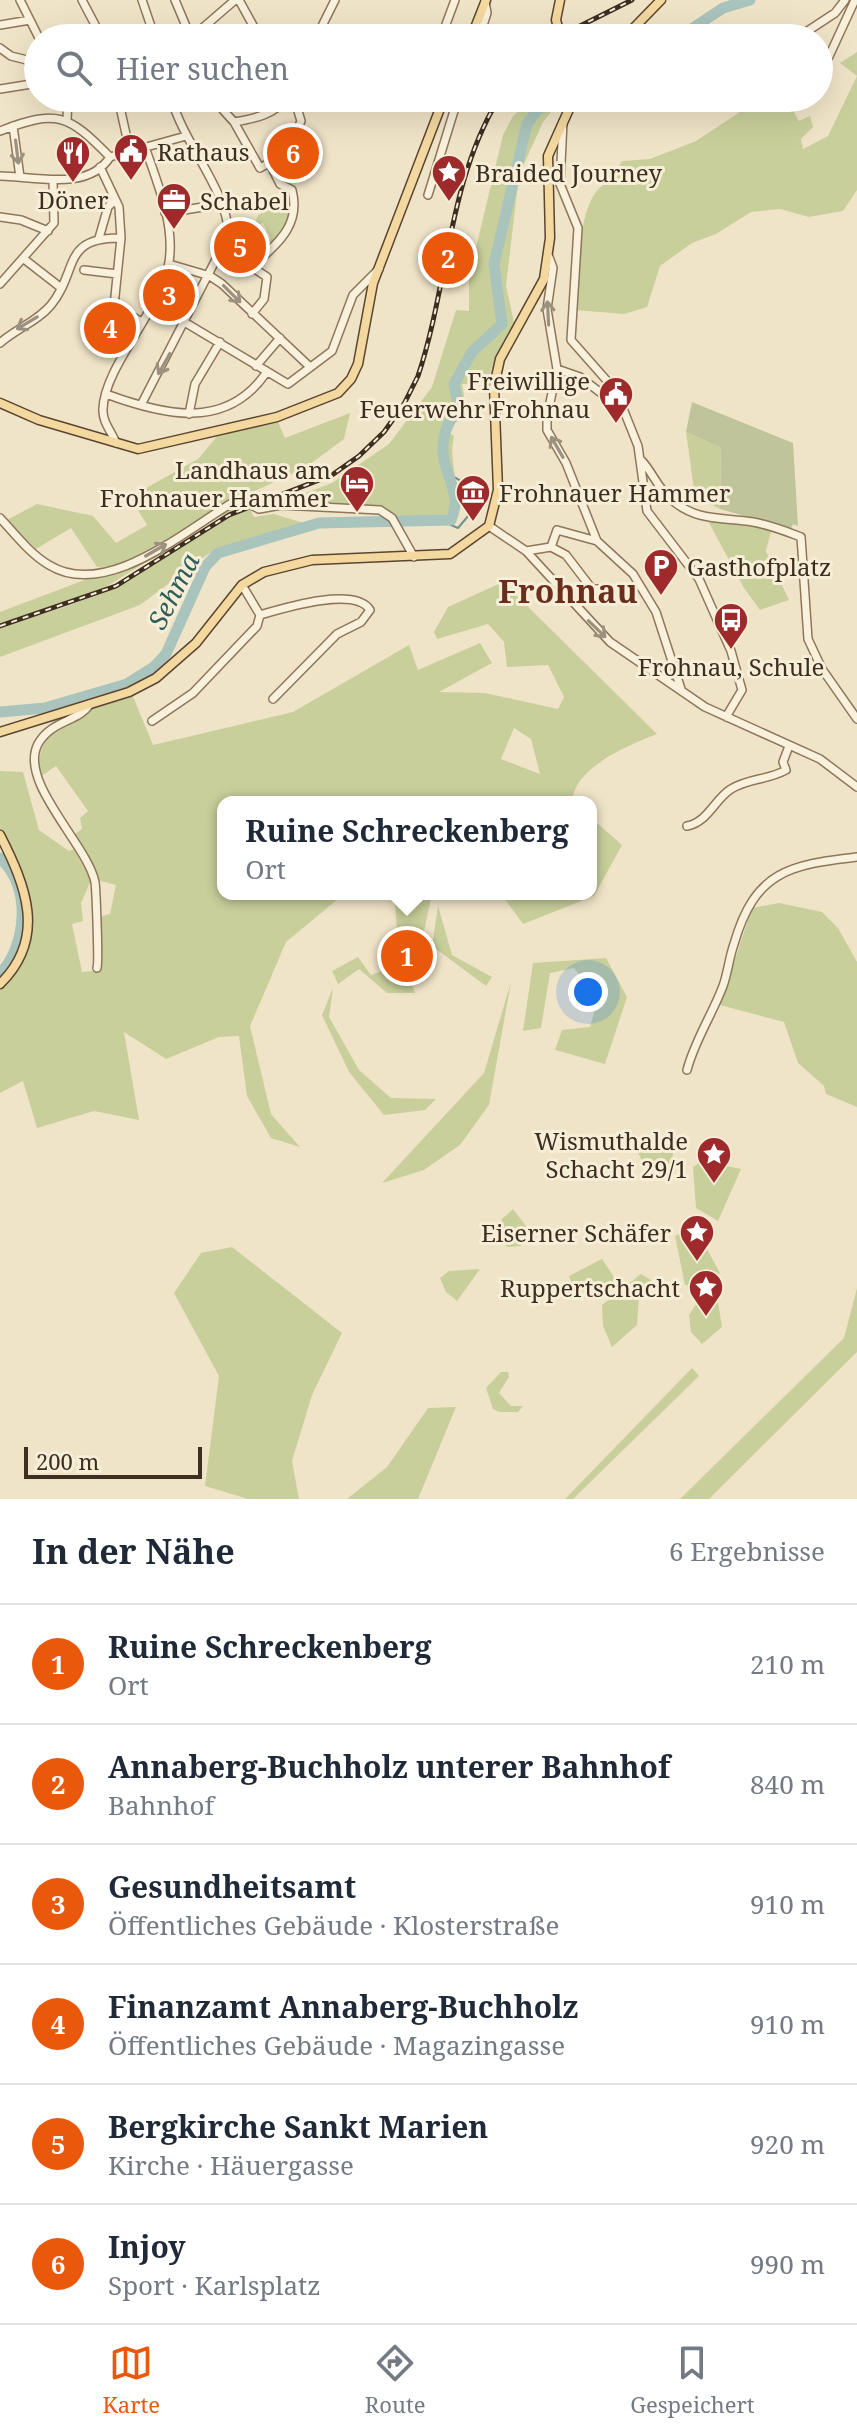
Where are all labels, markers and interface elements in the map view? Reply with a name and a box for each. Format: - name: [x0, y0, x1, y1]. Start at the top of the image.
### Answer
- search box: [24, 24, 833, 112]
- icon: search: [52, 46, 96, 90]
- text: Hier suchen: [116, 48, 289, 89]
- pin: 6: [267, 123, 319, 183]
- public building icon: Rathaus: [112, 132, 150, 182]
- restaurant icon: Döner: [54, 134, 92, 184]
- place label: Rathaus: [157, 135, 250, 168]
- one-way arrow: [10, 138, 25, 164]
- place icon: Braided Journey: [430, 153, 468, 203]
- place label: Braided Journey: [475, 156, 663, 189]
- office icon: Schabel: [155, 181, 193, 231]
- place label: Döner: [38, 183, 108, 216]
- place label: Schabel: [200, 184, 289, 217]
- pin: 5: [214, 217, 266, 277]
- pin: 2: [422, 228, 474, 288]
- pin: 3: [143, 265, 195, 325]
- one-way arrow: [222, 284, 241, 303]
- pin: 4: [84, 298, 136, 358]
- one-way arrow: [540, 300, 555, 327]
- one-way arrow: [16, 315, 39, 331]
- one-way arrow: [155, 352, 171, 375]
- place label: Freiwillige Feuerwehr Frohnau: [359, 364, 590, 425]
- public building icon: Freiwillige Feuerwehr Frohnau: [597, 375, 635, 425]
- one-way arrow: [549, 436, 564, 460]
- place label: Landhaus am Frohnauer Hammer: [100, 453, 331, 514]
- hotel icon: Landhaus am Frohnauer Hammer: [338, 464, 376, 514]
- museum icon: Frohnauer Hammer: [454, 473, 492, 523]
- place label: Frohnauer Hammer: [499, 476, 730, 509]
- one-way arrow: [144, 542, 168, 557]
- water label: Sehma: [139, 547, 207, 635]
- parking icon: Gasthofplatz: [642, 547, 680, 597]
- place label: Gasthofplatz: [687, 550, 831, 583]
- district label: Frohnau: [498, 569, 638, 612]
- bus stop icon: Frohnau, Schule: [712, 601, 750, 651]
- one-way arrow: [587, 620, 607, 639]
- place label: Frohnau, Schule: [638, 650, 824, 683]
- popup: [217, 796, 597, 900]
- text: Ruine Schreckenberg: [245, 810, 569, 851]
- text: Ort: [245, 851, 286, 887]
- pin: 1: [381, 926, 433, 986]
- your location: [568, 972, 608, 1012]
- place label: Wismuthalde Schacht 29/1: [534, 1124, 688, 1185]
- place icon: Wismuthalde Schacht 29/1: [695, 1135, 733, 1185]
- place icon: Eiserner Schäfer: [678, 1213, 716, 1263]
- place label: Eiserner Schäfer: [481, 1216, 671, 1249]
- place icon: Ruppertschacht: [687, 1268, 725, 1318]
- place label: Ruppertschacht: [500, 1271, 680, 1304]
- scale bar: [24, 1443, 202, 1479]
- text: 200 m: [36, 1446, 99, 1476]
- text: In der Nähe: [32, 1528, 235, 1574]
- text: 6 Ergebnisse: [669, 1533, 825, 1569]
- text: Ruine Schreckenberg: [108, 1626, 432, 1667]
- text: 1: [51, 1646, 65, 1682]
- text: 210 m: [750, 1646, 825, 1682]
- text: Ort: [108, 1667, 149, 1703]
- text: Annaberg-Buchholz unterer Bahnhof: [108, 1746, 670, 1787]
- text: 2: [51, 1766, 65, 1802]
- text: 840 m: [750, 1766, 825, 1802]
- text: Bahnhof: [108, 1787, 214, 1823]
- text: Gesundheitsamt: [108, 1866, 356, 1907]
- text: 3: [51, 1886, 65, 1922]
- text: 910 m: [750, 1886, 825, 1922]
- text: Öffentliches Gebäude · Klosterstraße: [108, 1907, 559, 1943]
- text: Finanzamt Annaberg-Buchholz: [108, 1986, 579, 2027]
- text: 4: [51, 2006, 65, 2042]
- text: 910 m: [750, 2006, 825, 2042]
- text: Öffentliches Gebäude · Magazingasse: [108, 2027, 565, 2063]
- text: Bergkirche Sankt Marien: [108, 2106, 488, 2147]
- text: 5: [51, 2126, 65, 2162]
- text: 920 m: [750, 2126, 825, 2162]
- text: Kirche · Häuergasse: [108, 2147, 354, 2183]
- text: Injoy: [108, 2226, 186, 2267]
- text: 6: [51, 2246, 65, 2282]
- text: 990 m: [750, 2246, 825, 2282]
- text: Sport · Karlsplatz: [108, 2267, 321, 2303]
- tab: Karte: [102, 2341, 160, 2419]
- tab: Route: [365, 2341, 425, 2419]
- tab: Gespeichert: [630, 2341, 755, 2419]

